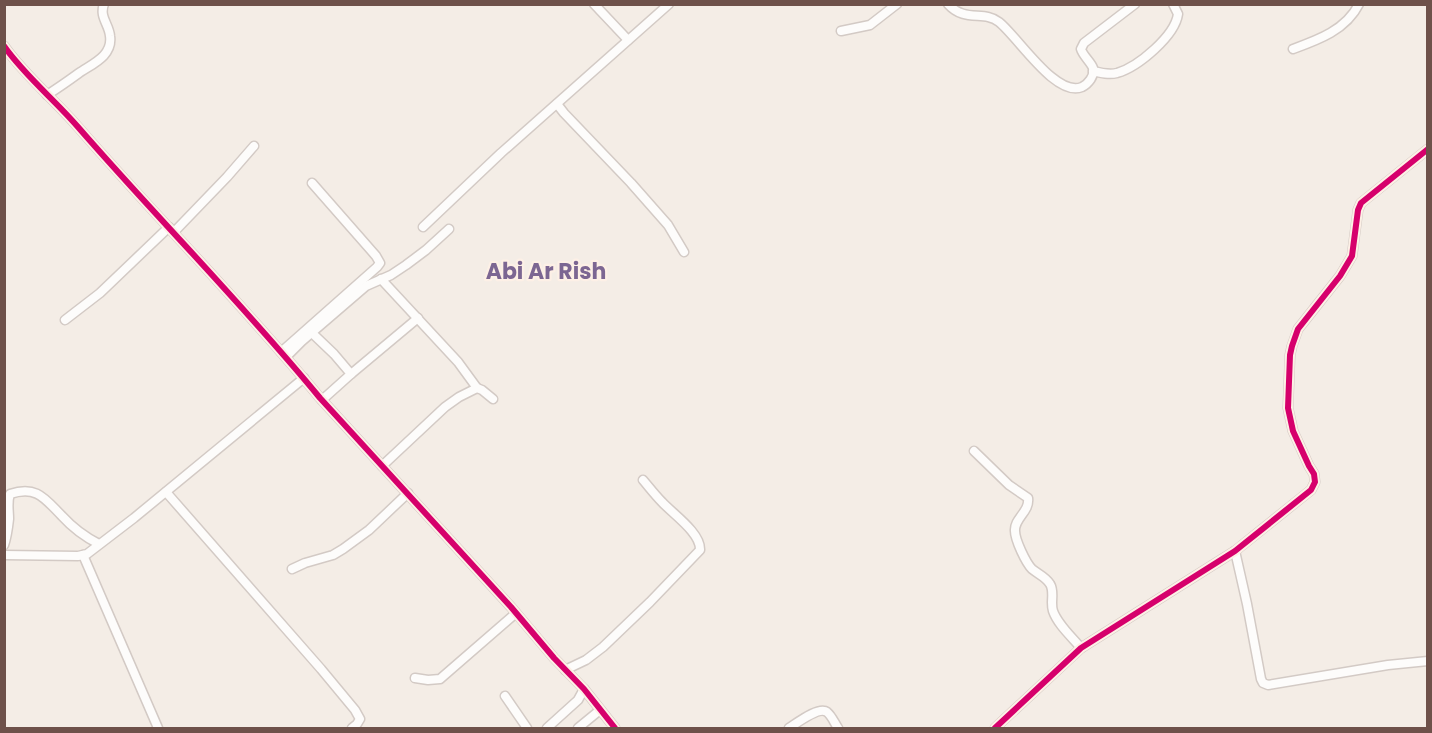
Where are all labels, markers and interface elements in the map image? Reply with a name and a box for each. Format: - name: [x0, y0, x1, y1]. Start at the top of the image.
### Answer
- district label: Abi Ar Rish: [486, 256, 606, 287]

